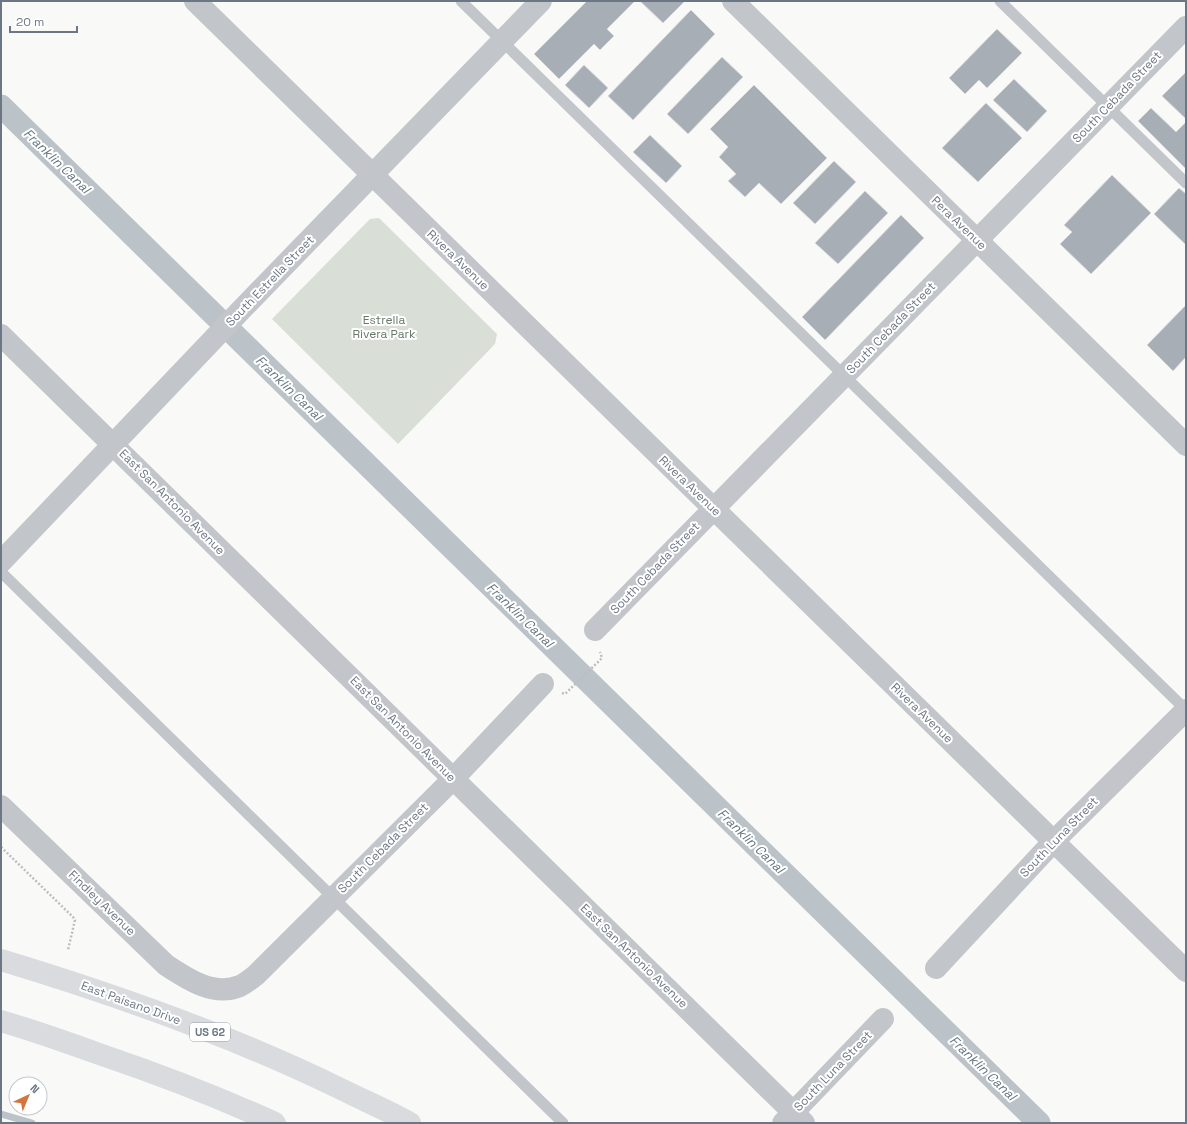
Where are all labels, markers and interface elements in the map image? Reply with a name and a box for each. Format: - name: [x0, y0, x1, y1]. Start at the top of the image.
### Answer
- scale bar: [10, 8, 77, 34]
- text: 20 m: [16, 14, 44, 30]
- street label: South Cebada Street: [1069, 48, 1165, 146]
- water label: Franklin Canal: [20, 125, 95, 198]
- street label: Pera Avenue: [928, 193, 990, 253]
- street label: Rivera Avenue: [424, 226, 492, 294]
- street label: South Estrella Street: [222, 232, 318, 330]
- street label: South Cebada Street: [843, 279, 939, 377]
- park label: Estrella Rivera Park: [352, 312, 416, 342]
- water label: Franklin Canal: [252, 352, 327, 425]
- street label: East San Antonio Avenue: [116, 446, 228, 558]
- street label: Rivera Avenue: [656, 452, 724, 520]
- street label: South Cebada Street: [607, 519, 703, 617]
- water label: Franklin Canal: [483, 579, 558, 652]
- street label: East San Antonio Avenue: [347, 673, 459, 785]
- street label: Rivera Avenue: [888, 679, 956, 747]
- street label: South Luna Street: [1016, 793, 1102, 881]
- street label: South Cebada Street: [334, 799, 432, 897]
- water label: Franklin Canal: [714, 805, 789, 878]
- street label: Findley Avenue: [65, 867, 139, 939]
- street label: East San Antonio Avenue: [577, 900, 691, 1012]
- street label: East Paisano Drive: [79, 978, 183, 1028]
- road number: US 62: [190, 1023, 230, 1041]
- street label: South Luna Street: [790, 1027, 876, 1115]
- water label: Franklin Canal: [946, 1032, 1021, 1105]
- north arrow: [8, 1076, 48, 1116]
- text: N: [27, 1081, 42, 1096]

